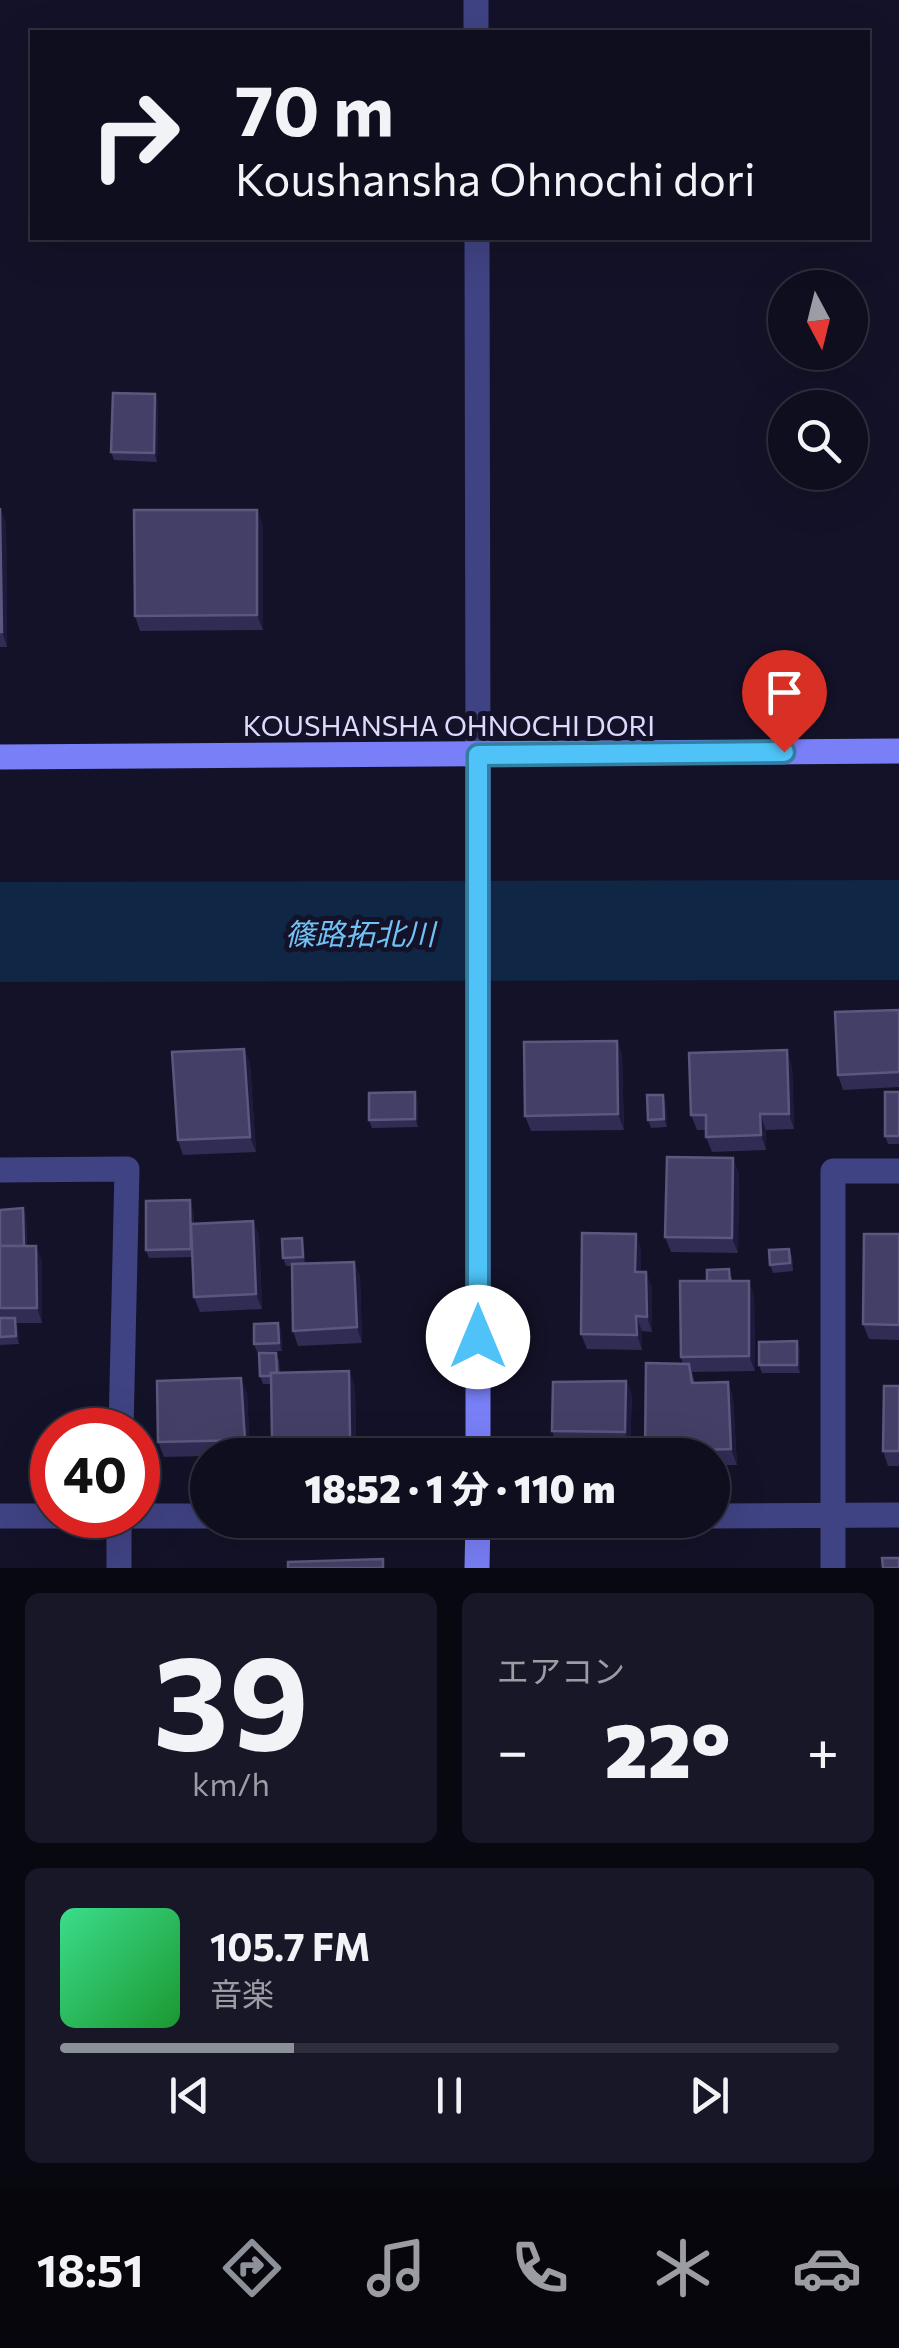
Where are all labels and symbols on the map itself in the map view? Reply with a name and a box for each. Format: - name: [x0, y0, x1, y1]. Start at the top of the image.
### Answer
- north arrow: [768, 270, 868, 370]
- pin: [742, 650, 827, 753]
- street label: KOUSHANSHA OHNOCHI DORI: [243, 708, 655, 742]
- water label: 篠路拓北川: [285, 914, 438, 951]
- position arrow: [426, 1285, 530, 1389]
- speed limit sign: 40: [30, 1408, 160, 1538]

